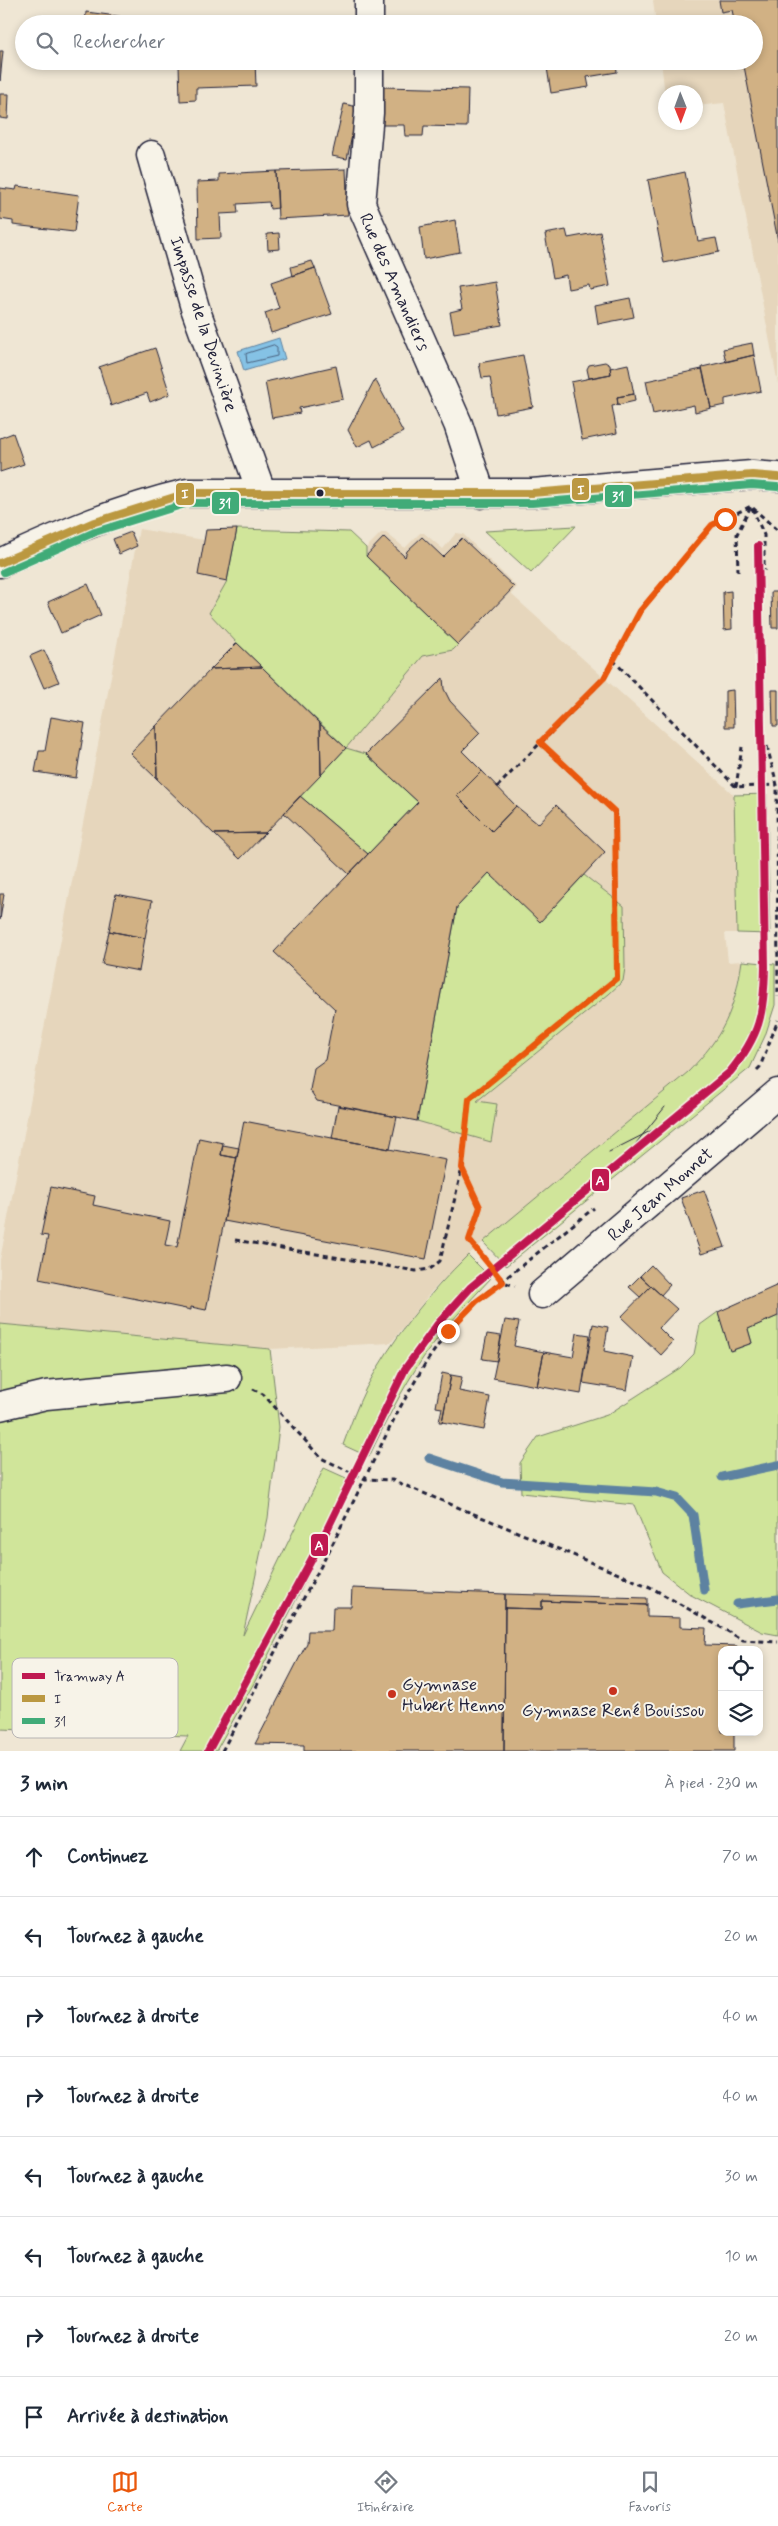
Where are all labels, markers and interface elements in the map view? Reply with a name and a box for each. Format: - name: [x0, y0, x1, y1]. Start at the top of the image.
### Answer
- search box: [15, 15, 763, 70]
- icon: search: [33, 29, 61, 57]
- text: Rechercher: [73, 30, 165, 55]
- north arrow: [658, 85, 703, 130]
- street label: Rue des Amandiers: [353, 210, 435, 355]
- street label: Impasse de la Devinière: [163, 233, 243, 415]
- line badge: I: [571, 477, 590, 501]
- text: I: [577, 481, 585, 499]
- line badge: I: [175, 482, 195, 506]
- line badge: 31: [604, 484, 633, 508]
- text: I: [181, 485, 189, 503]
- unlabelled marker: [315, 488, 325, 498]
- text: 31: [612, 488, 624, 506]
- line badge: 31: [211, 491, 240, 515]
- text: 31: [219, 495, 231, 513]
- route start: [714, 508, 737, 531]
- street label: Rue Jean Monnet: [603, 1142, 718, 1247]
- line badge: A: [591, 1168, 610, 1192]
- text: A: [595, 1172, 605, 1190]
- route end: [437, 1320, 460, 1343]
- line badge: A: [310, 1533, 329, 1557]
- text: A: [314, 1537, 324, 1555]
- map controls: [718, 1646, 763, 1736]
- button: locate: [718, 1646, 763, 1691]
- legend: [12, 1658, 178, 1738]
- text: Tramway A: [54, 1668, 125, 1686]
- place label: Gymnase Hubert Henno: [402, 1673, 505, 1718]
- marker: Gymnase René Bouissou: [607, 1685, 619, 1697]
- marker: Gymnase Hubert Henno: [386, 1688, 398, 1700]
- text: I: [54, 1690, 61, 1708]
- button: layers: [718, 1691, 763, 1736]
- place label: Gymnase René Bouissou: [522, 1699, 704, 1723]
- text: 31: [54, 1713, 66, 1731]
- text: 3 min: [20, 1770, 68, 1798]
- text: À pied · 230 m: [664, 1773, 758, 1794]
- icon: ahead: [20, 1843, 48, 1871]
- text: Continuez: [67, 1844, 148, 1869]
- text: 70 m: [722, 1846, 758, 1867]
- icon: left: [20, 1923, 48, 1951]
- text: Tournez à gauche: [67, 1924, 204, 1949]
- text: 20 m: [724, 1926, 758, 1947]
- icon: right: [20, 2003, 48, 2031]
- text: Tournez à droite: [67, 2004, 199, 2029]
- text: 40 m: [722, 2006, 758, 2027]
- icon: right: [20, 2083, 48, 2111]
- text: Tournez à droite: [67, 2084, 199, 2109]
- text: 40 m: [722, 2086, 758, 2107]
- icon: left: [20, 2163, 48, 2191]
- text: Tournez à gauche: [67, 2164, 204, 2189]
- text: 30 m: [725, 2166, 758, 2187]
- icon: left: [20, 2243, 48, 2271]
- text: Tournez à gauche: [67, 2244, 204, 2269]
- text: 10 m: [725, 2246, 758, 2267]
- icon: right: [20, 2323, 48, 2351]
- text: Tournez à droite: [67, 2324, 199, 2349]
- text: 20 m: [724, 2326, 758, 2347]
- icon: arrive: [20, 2403, 48, 2431]
- text: Arrivée à destination: [67, 2404, 228, 2429]
- tab: Carte: [107, 2468, 143, 2516]
- tab: Itinéraire: [357, 2468, 414, 2516]
- tab: Favoris: [628, 2468, 671, 2516]

